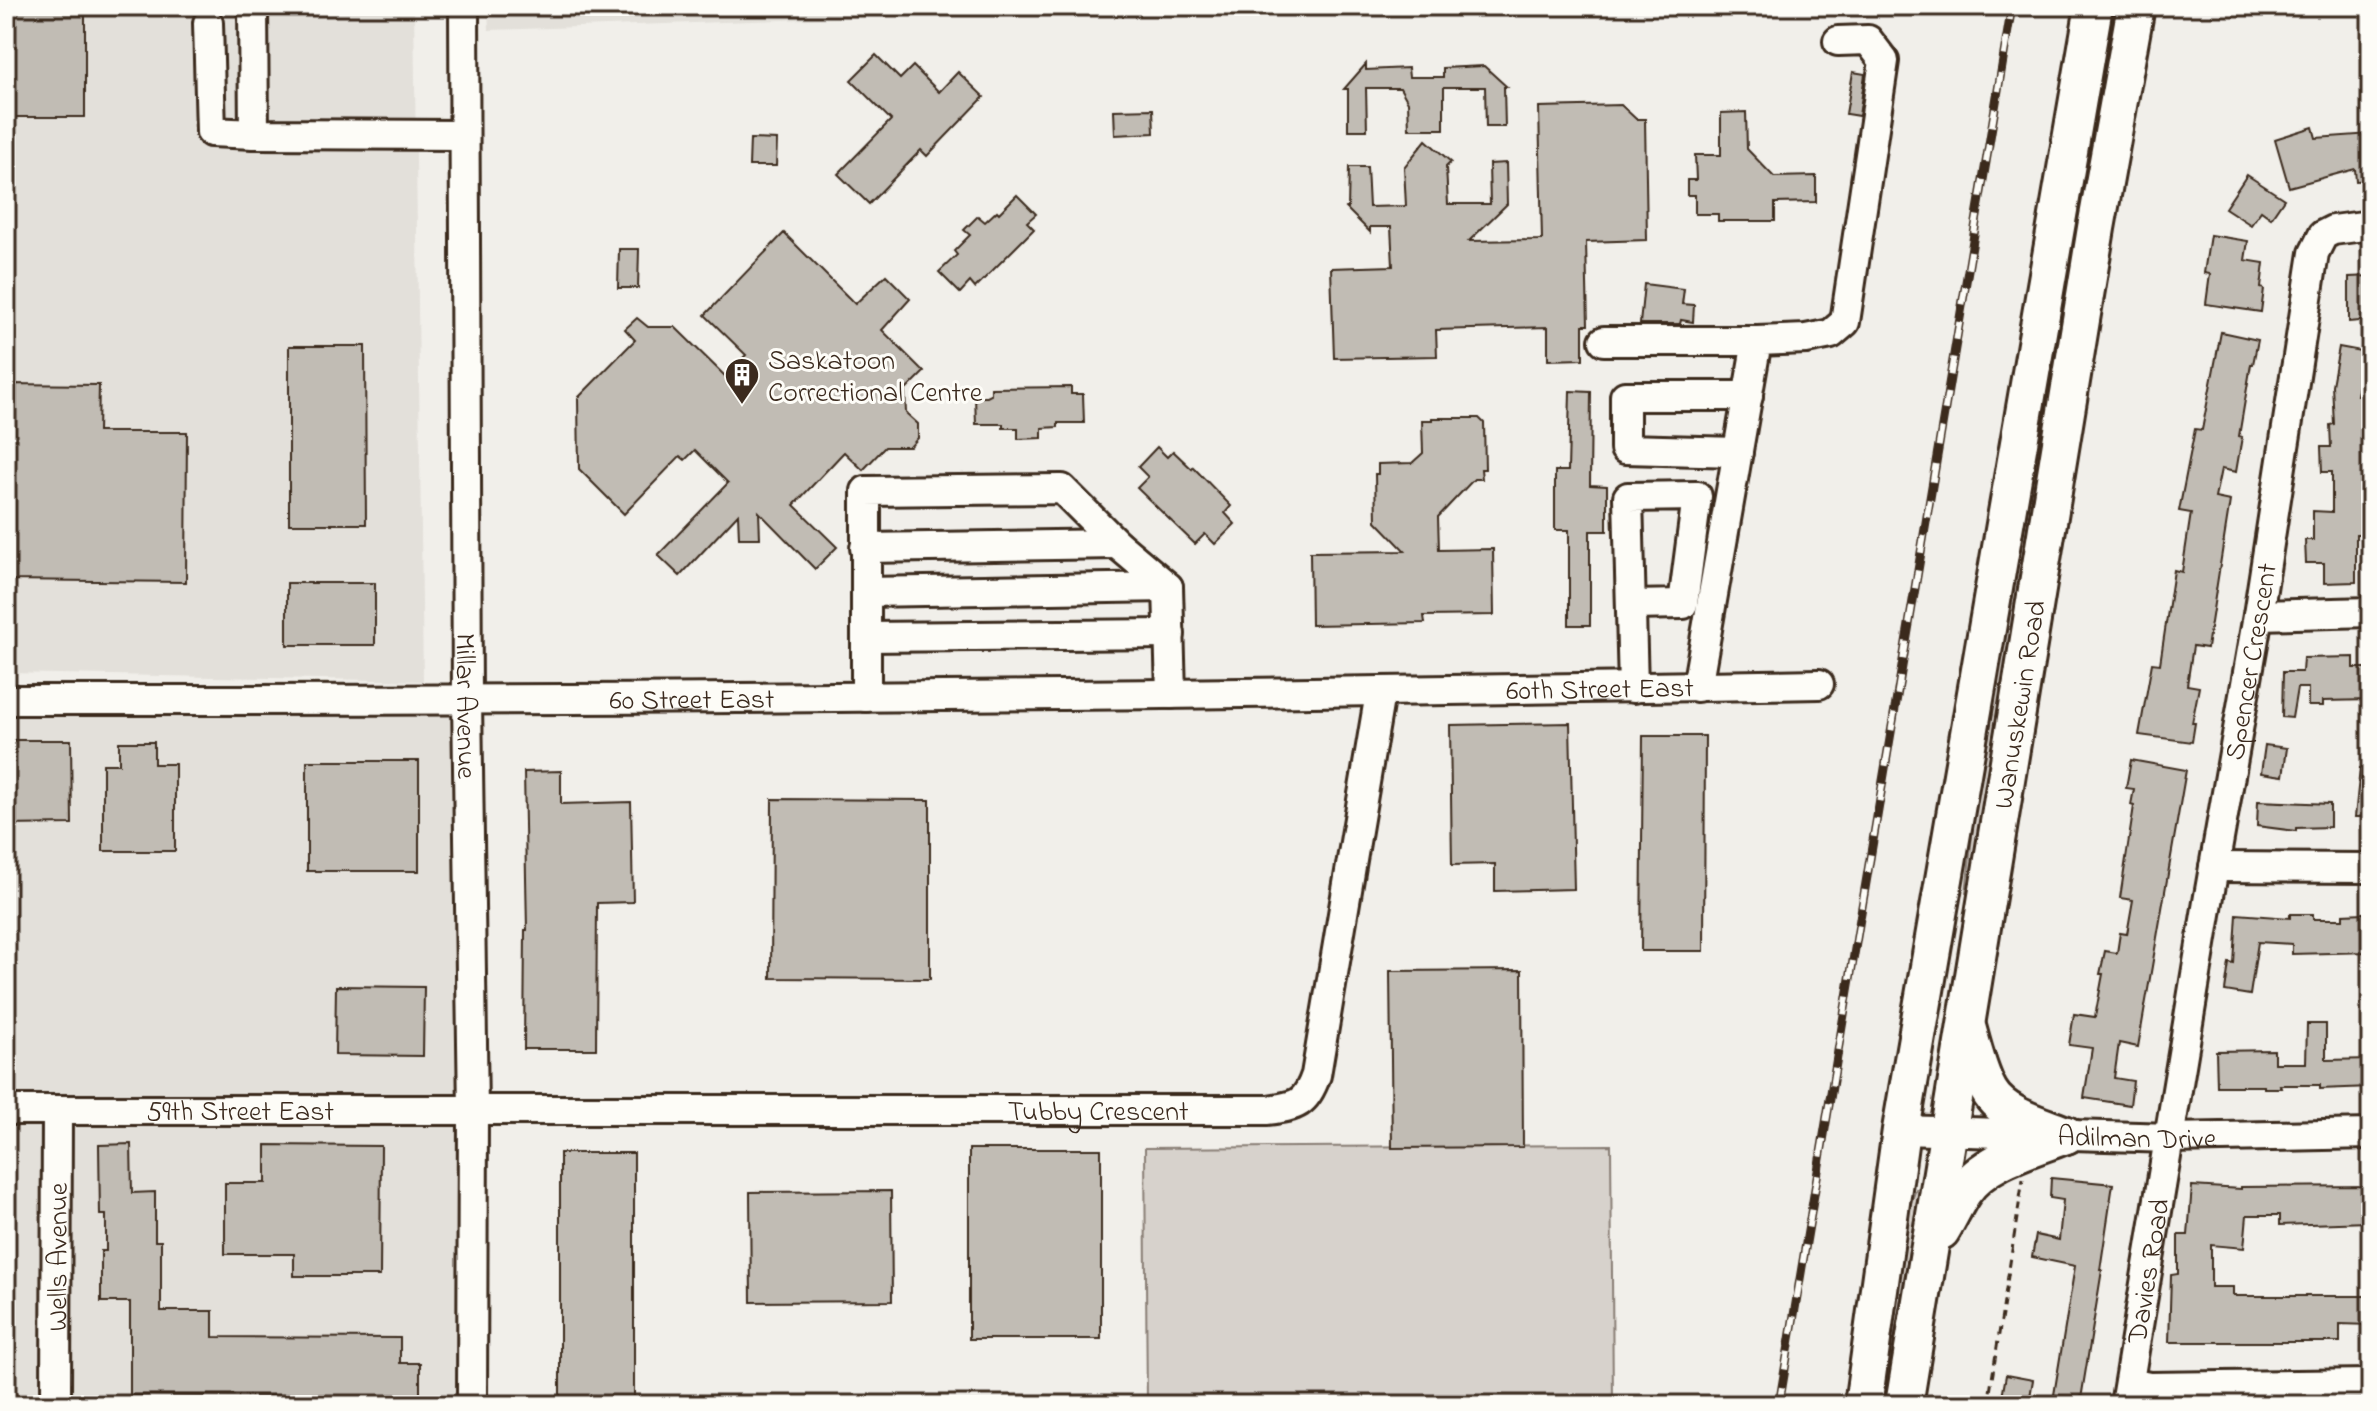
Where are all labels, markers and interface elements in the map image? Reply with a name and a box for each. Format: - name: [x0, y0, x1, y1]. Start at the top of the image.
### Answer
- place label: Saskatoon Correctional Centre: [768, 342, 983, 415]
- building icon: Saskatoon Correctional Centre: [723, 356, 761, 406]
- street label: Spencer Crescent: [2216, 560, 2290, 764]
- street label: Wanuskewin Road: [1985, 597, 2059, 812]
- street label: Millar Avenue: [443, 633, 485, 780]
- street label: 60th Street East: [1506, 669, 1694, 713]
- street label: 60 Street East: [609, 681, 775, 723]
- street label: 59th Street East: [146, 1093, 334, 1134]
- street label: Tubby Crescent: [1008, 1093, 1188, 1134]
- street label: Adilman Drive: [2057, 1118, 2217, 1162]
- street label: Wells Avenue: [39, 1182, 81, 1331]
- street label: Davies Road: [2118, 1196, 2183, 1348]

